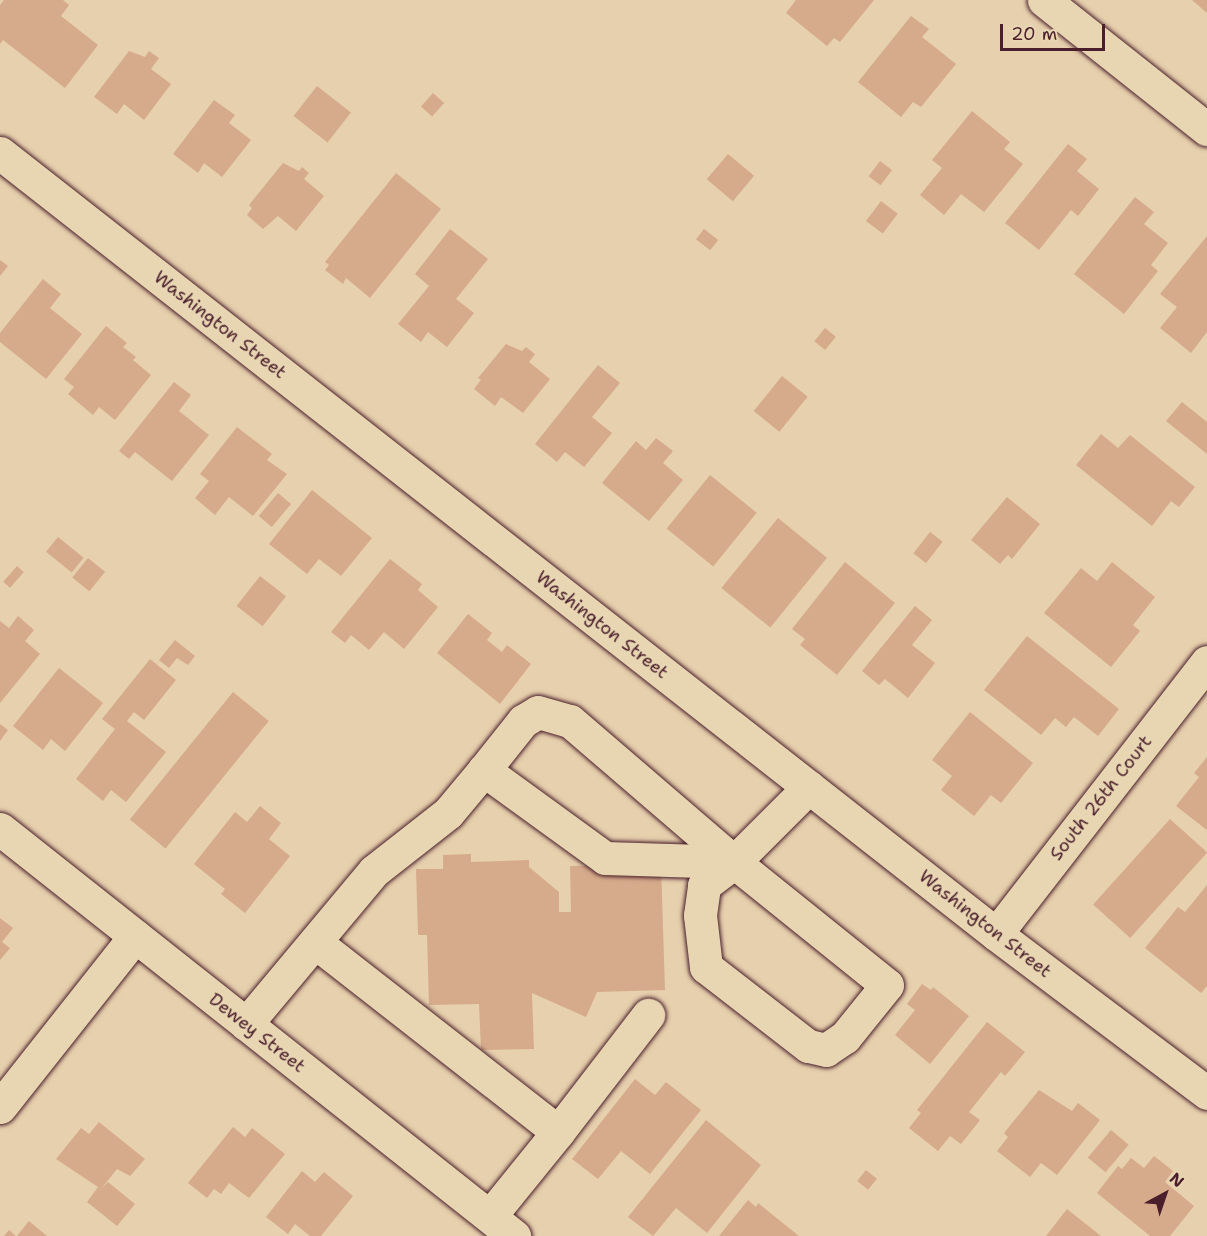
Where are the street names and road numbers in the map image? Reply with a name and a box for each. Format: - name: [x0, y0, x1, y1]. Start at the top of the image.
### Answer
- street label: Washington Street: [149, 267, 291, 383]
- street label: Washington Street: [531, 567, 673, 683]
- street label: South 26th Court: [1046, 731, 1156, 865]
- street label: Washington Street: [914, 866, 1056, 982]
- street label: Dewey Street: [204, 989, 310, 1077]

